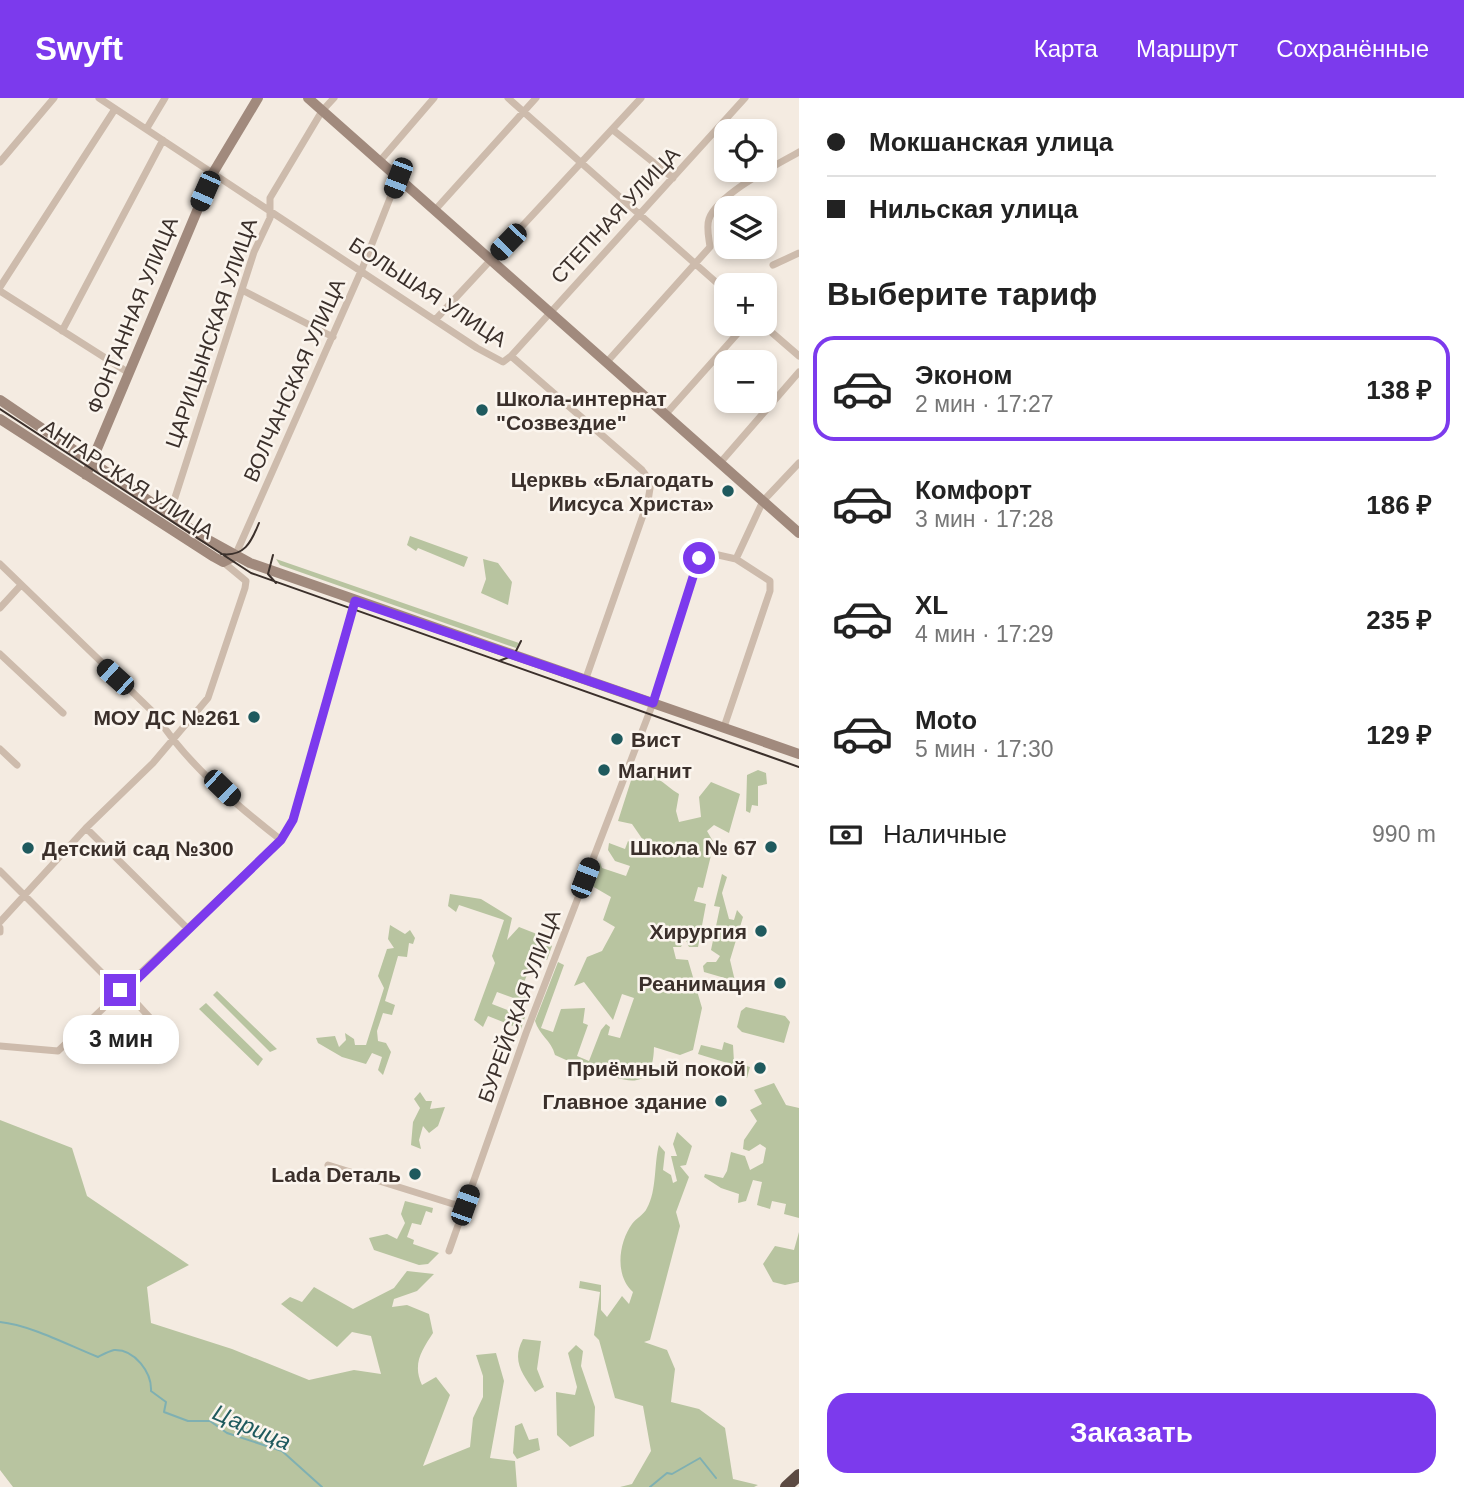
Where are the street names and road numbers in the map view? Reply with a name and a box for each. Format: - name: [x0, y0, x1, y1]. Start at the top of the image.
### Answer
- street label: СТЕПНАЯ УЛИЦА: [546, 142, 684, 288]
- street label: ФОНТАННАЯ УЛИЦА: [82, 213, 182, 417]
- street label: ЦАРИЦЫНСКАЯ УЛИЦА: [161, 215, 261, 451]
- street label: БОЛЬШАЯ УЛИЦА: [345, 233, 511, 351]
- street label: ВОЛЧАНСКАЯ УЛИЦА: [239, 275, 349, 485]
- street label: АНГАРСКАЯ УЛИЦА: [38, 415, 218, 543]
- street label: БУРЕЙСКАЯ УЛИЦА: [473, 907, 565, 1105]

